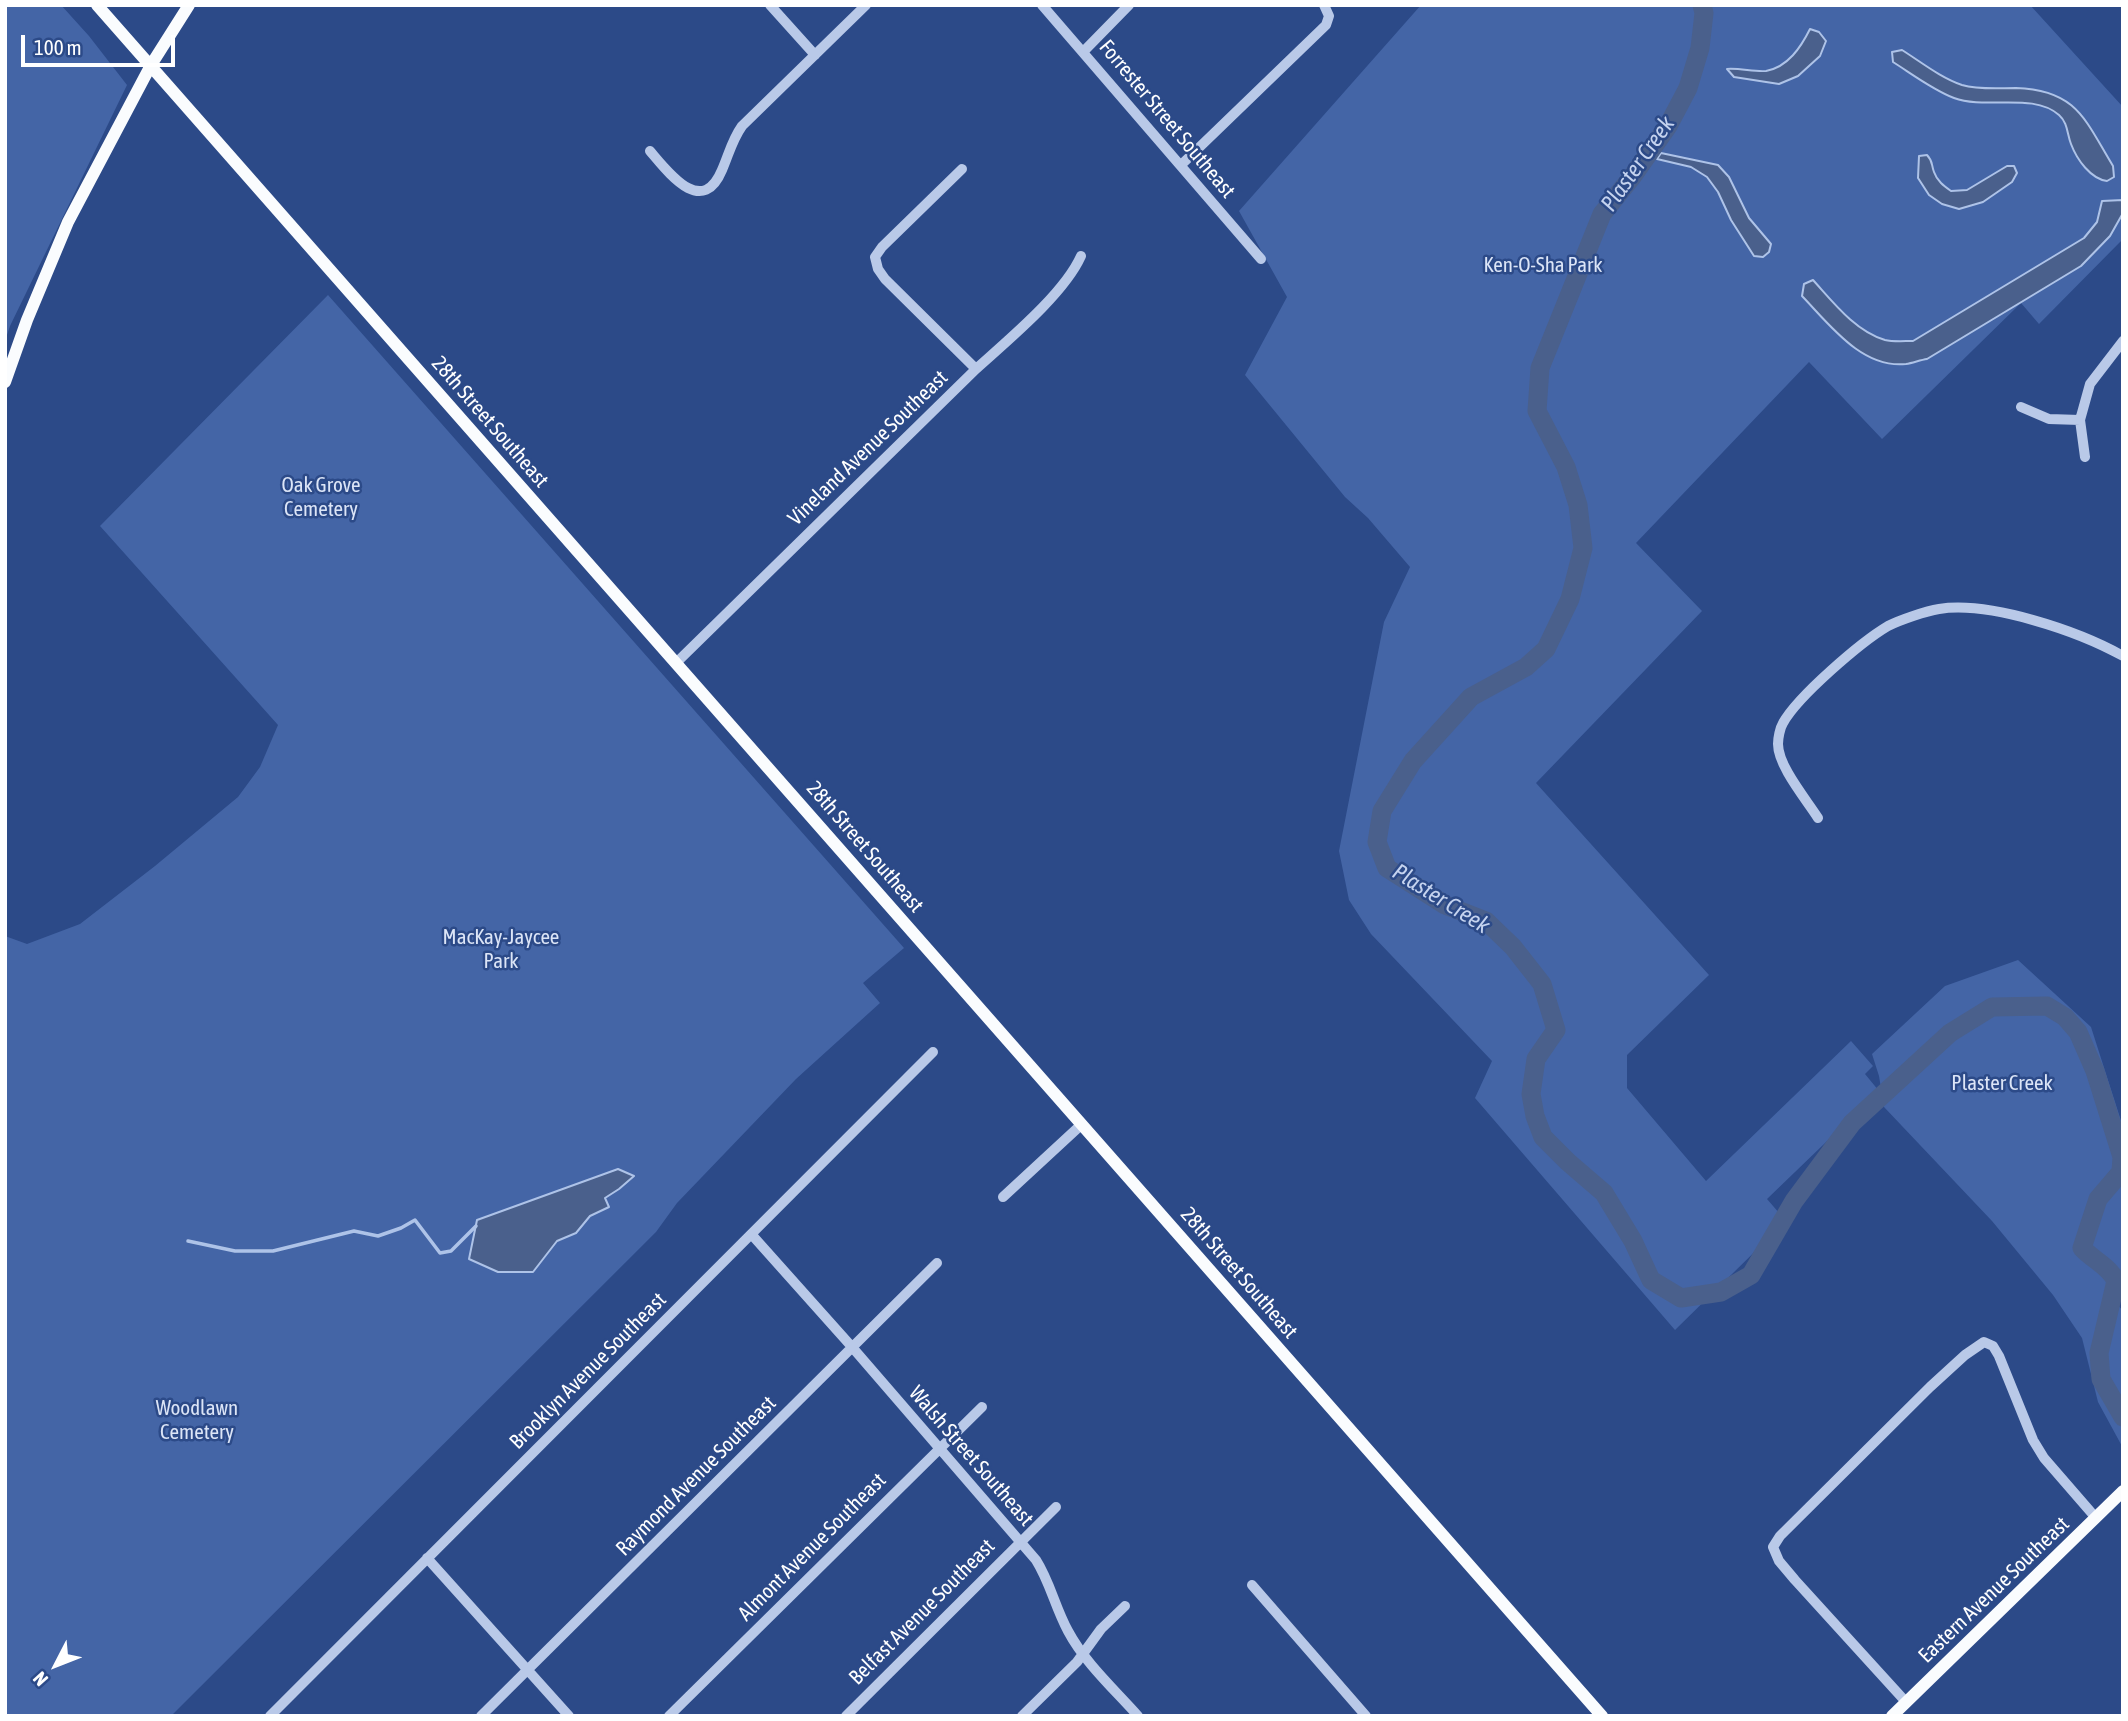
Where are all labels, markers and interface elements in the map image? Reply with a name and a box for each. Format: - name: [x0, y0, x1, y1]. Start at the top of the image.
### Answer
- scale bar: [24, 21, 178, 65]
- text: 100 m: [34, 35, 82, 59]
- street label: Forrester Street Southeast: [1094, 35, 1240, 203]
- water label: Plaster Creek: [1595, 111, 1681, 217]
- park label: Ken-O-Sha Park: [1483, 252, 1603, 278]
- street label: 28th Street Southeast: [426, 351, 554, 493]
- street label: Vineland Avenue Southeast: [783, 365, 953, 531]
- park label: Oak Grove Cemetery: [281, 472, 361, 522]
- street label: 28th Street Southeast: [801, 776, 929, 918]
- water label: Plaster Creek: [1387, 858, 1495, 940]
- park label: MacKay-Jaycee Park: [443, 924, 559, 974]
- park label: Plaster Creek: [1951, 1070, 2053, 1096]
- street label: 28th Street Southeast: [1175, 1202, 1303, 1344]
- street label: Brooklyn Avenue Southeast: [504, 1287, 672, 1455]
- street label: Walsh Street Southeast: [903, 1381, 1039, 1531]
- street label: Raymond Avenue Southeast: [611, 1391, 781, 1561]
- park label: Woodlawn Cemetery: [156, 1395, 238, 1445]
- street label: Almont Avenue Southeast: [733, 1468, 891, 1626]
- street label: Eastern Avenue Southeast: [1913, 1512, 2075, 1668]
- street label: Belfast Avenue Southeast: [844, 1534, 1000, 1690]
- north arrow: [21, 1630, 91, 1700]
- text: N: [28, 1668, 52, 1691]

